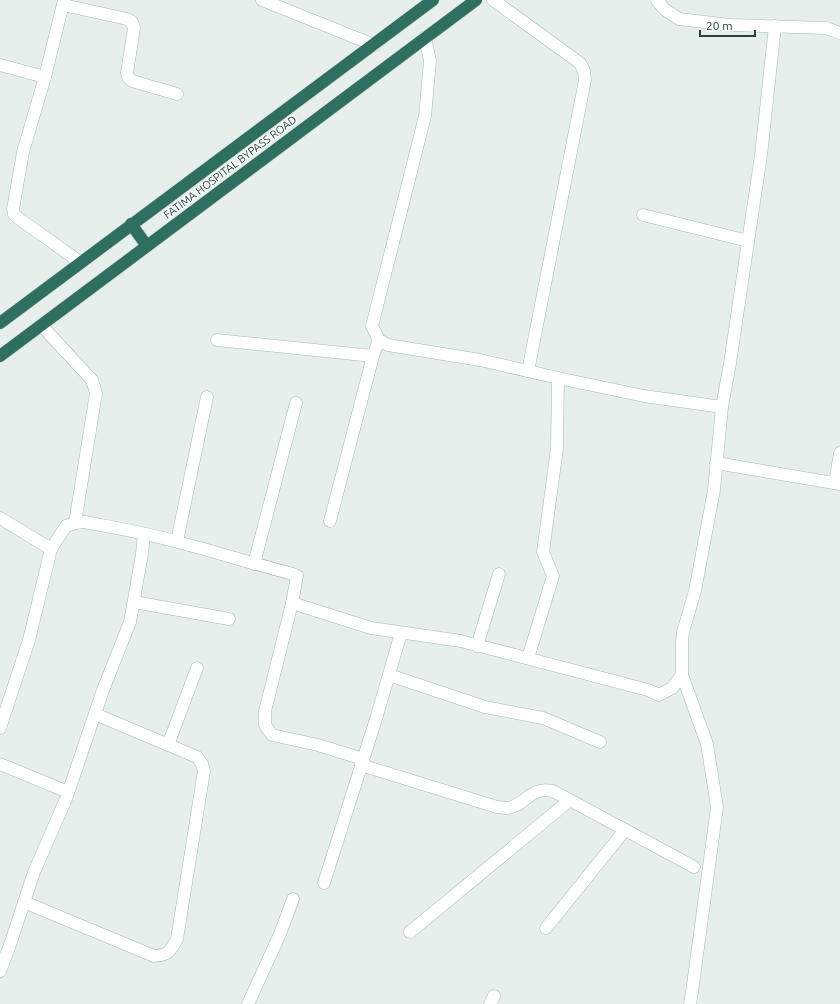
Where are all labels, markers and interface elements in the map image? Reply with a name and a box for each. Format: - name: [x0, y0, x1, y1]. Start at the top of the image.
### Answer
- scale bar: [700, 12, 755, 38]
- text: 20 m: [706, 19, 733, 32]
- street label: FATIMA HOSPITAL BYPASS ROAD: [161, 113, 299, 221]

